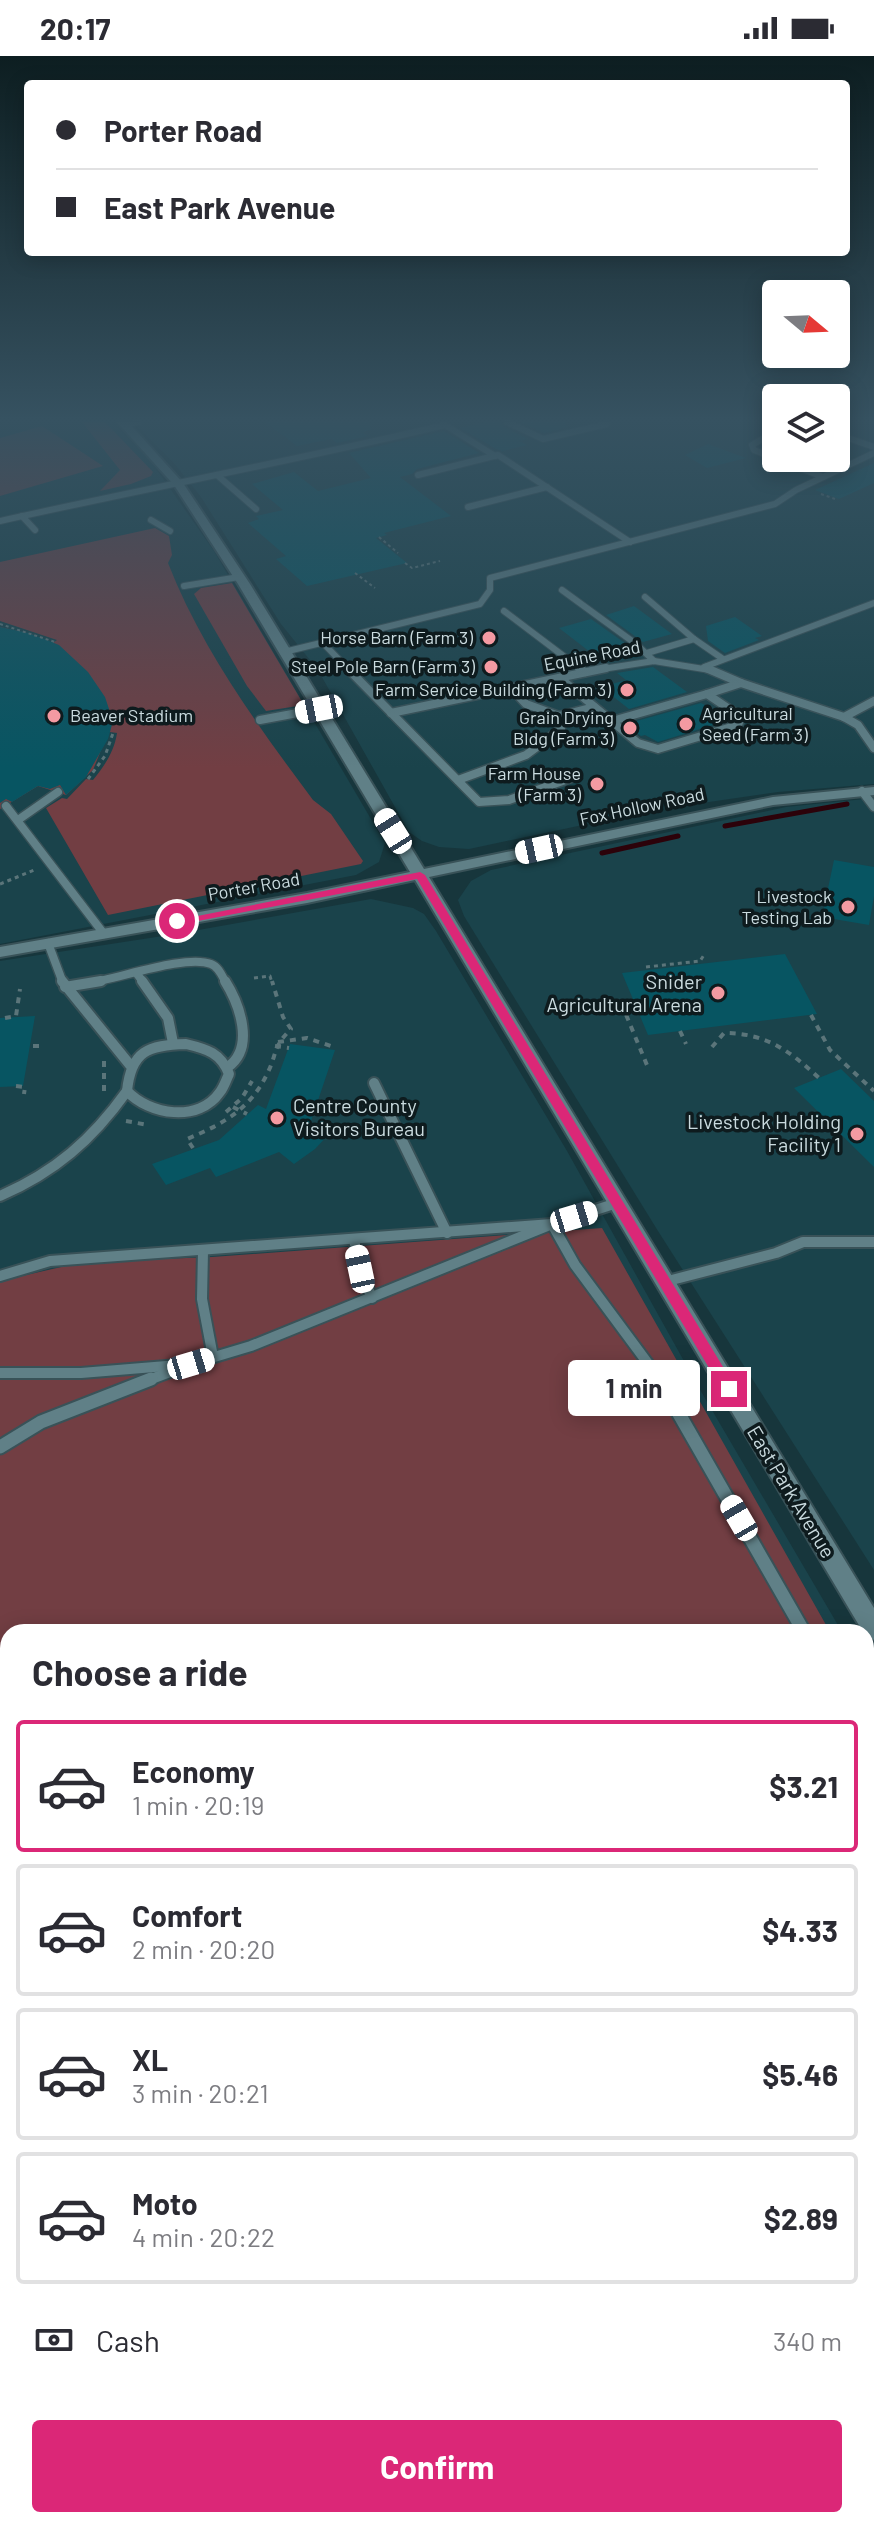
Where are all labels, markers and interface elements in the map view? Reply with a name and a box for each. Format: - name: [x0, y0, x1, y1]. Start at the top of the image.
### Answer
- text: 20:17: [40, 10, 110, 46]
- text: Porter Road: [104, 112, 262, 148]
- text: East Park Avenue: [104, 189, 335, 225]
- north arrow: [762, 280, 850, 368]
- map controls: [762, 280, 850, 472]
- button: layers: [762, 384, 850, 472]
- place label: Horse Barn (Farm 3): [320, 626, 473, 648]
- marker: Horse Barn (Farm 3): [480, 629, 498, 647]
- street label: Equine Road: [542, 635, 642, 675]
- place label: Steel Pole Barn (Farm 3): [291, 655, 475, 677]
- marker: Steel Pole Barn (Farm 3): [482, 658, 500, 676]
- place label: Farm Service Building (Farm 3): [375, 678, 611, 700]
- marker: Farm Service Building (Farm 3): [618, 681, 636, 699]
- car: [293, 693, 345, 725]
- place label: Agricultural Seed (Farm 3): [702, 702, 808, 745]
- place label: Beaver Stadium: [70, 704, 193, 726]
- place label: Grain Drying Bldg (Farm 3): [513, 706, 614, 749]
- marker: Beaver Stadium: [45, 707, 63, 725]
- marker: Agricultural Seed (Farm 3): [677, 715, 695, 733]
- marker: Grain Drying Bldg (Farm 3): [621, 719, 639, 737]
- place label: Farm House (Farm 3): [488, 762, 581, 805]
- marker: Farm House (Farm 3): [588, 775, 606, 793]
- street label: Fox Hollow Road: [577, 782, 706, 830]
- car: [370, 804, 416, 858]
- car: [513, 832, 565, 866]
- street label: Porter Road: [206, 867, 301, 905]
- place label: Livestock Testing Lab: [742, 885, 832, 928]
- marker: Livestock Testing Lab: [839, 898, 857, 916]
- route start: [159, 903, 195, 939]
- place label: Snider Agricultural Arena: [546, 969, 702, 1016]
- marker: Snider Agricultural Arena: [709, 984, 727, 1002]
- place label: Centre County Visitors Bureau: [293, 1093, 425, 1140]
- marker: Centre County Visitors Bureau: [268, 1109, 286, 1127]
- place label: Livestock Holding Facility 1: [687, 1109, 841, 1156]
- marker: Livestock Holding Facility 1: [848, 1125, 866, 1143]
- car: [548, 1199, 600, 1235]
- car: [343, 1243, 377, 1295]
- car: [165, 1346, 217, 1382]
- callout: 1 min: [569, 1361, 701, 1417]
- route end: [711, 1371, 747, 1407]
- text: 1 min: [606, 1372, 662, 1403]
- street label: East Park Avenue: [743, 1421, 841, 1562]
- car: [717, 1491, 761, 1545]
- text: Choose a ride: [32, 1650, 248, 1693]
- icon: car: [36, 1750, 108, 1822]
- text: Economy: [132, 1753, 255, 1789]
- text: $3.21: [769, 1768, 838, 1804]
- text: 1 min · 20:19: [132, 1789, 264, 1820]
- icon: car: [36, 1894, 108, 1966]
- text: Comfort: [132, 1897, 242, 1933]
- text: $4.33: [762, 1912, 838, 1948]
- text: 2 min · 20:20: [132, 1933, 275, 1964]
- icon: car: [36, 2038, 108, 2110]
- text: XL: [132, 2041, 168, 2077]
- text: $5.46: [762, 2056, 838, 2092]
- text: 3 min · 20:21: [132, 2077, 269, 2108]
- icon: car: [36, 2182, 108, 2254]
- text: Moto: [132, 2185, 198, 2221]
- text: $2.89: [764, 2200, 838, 2236]
- text: 4 min · 20:22: [132, 2221, 275, 2252]
- icon: cash: [32, 2318, 76, 2362]
- text: Cash: [96, 2322, 160, 2358]
- text: 340 m: [773, 2325, 842, 2356]
- button: Confirm: [32, 2420, 842, 2512]

